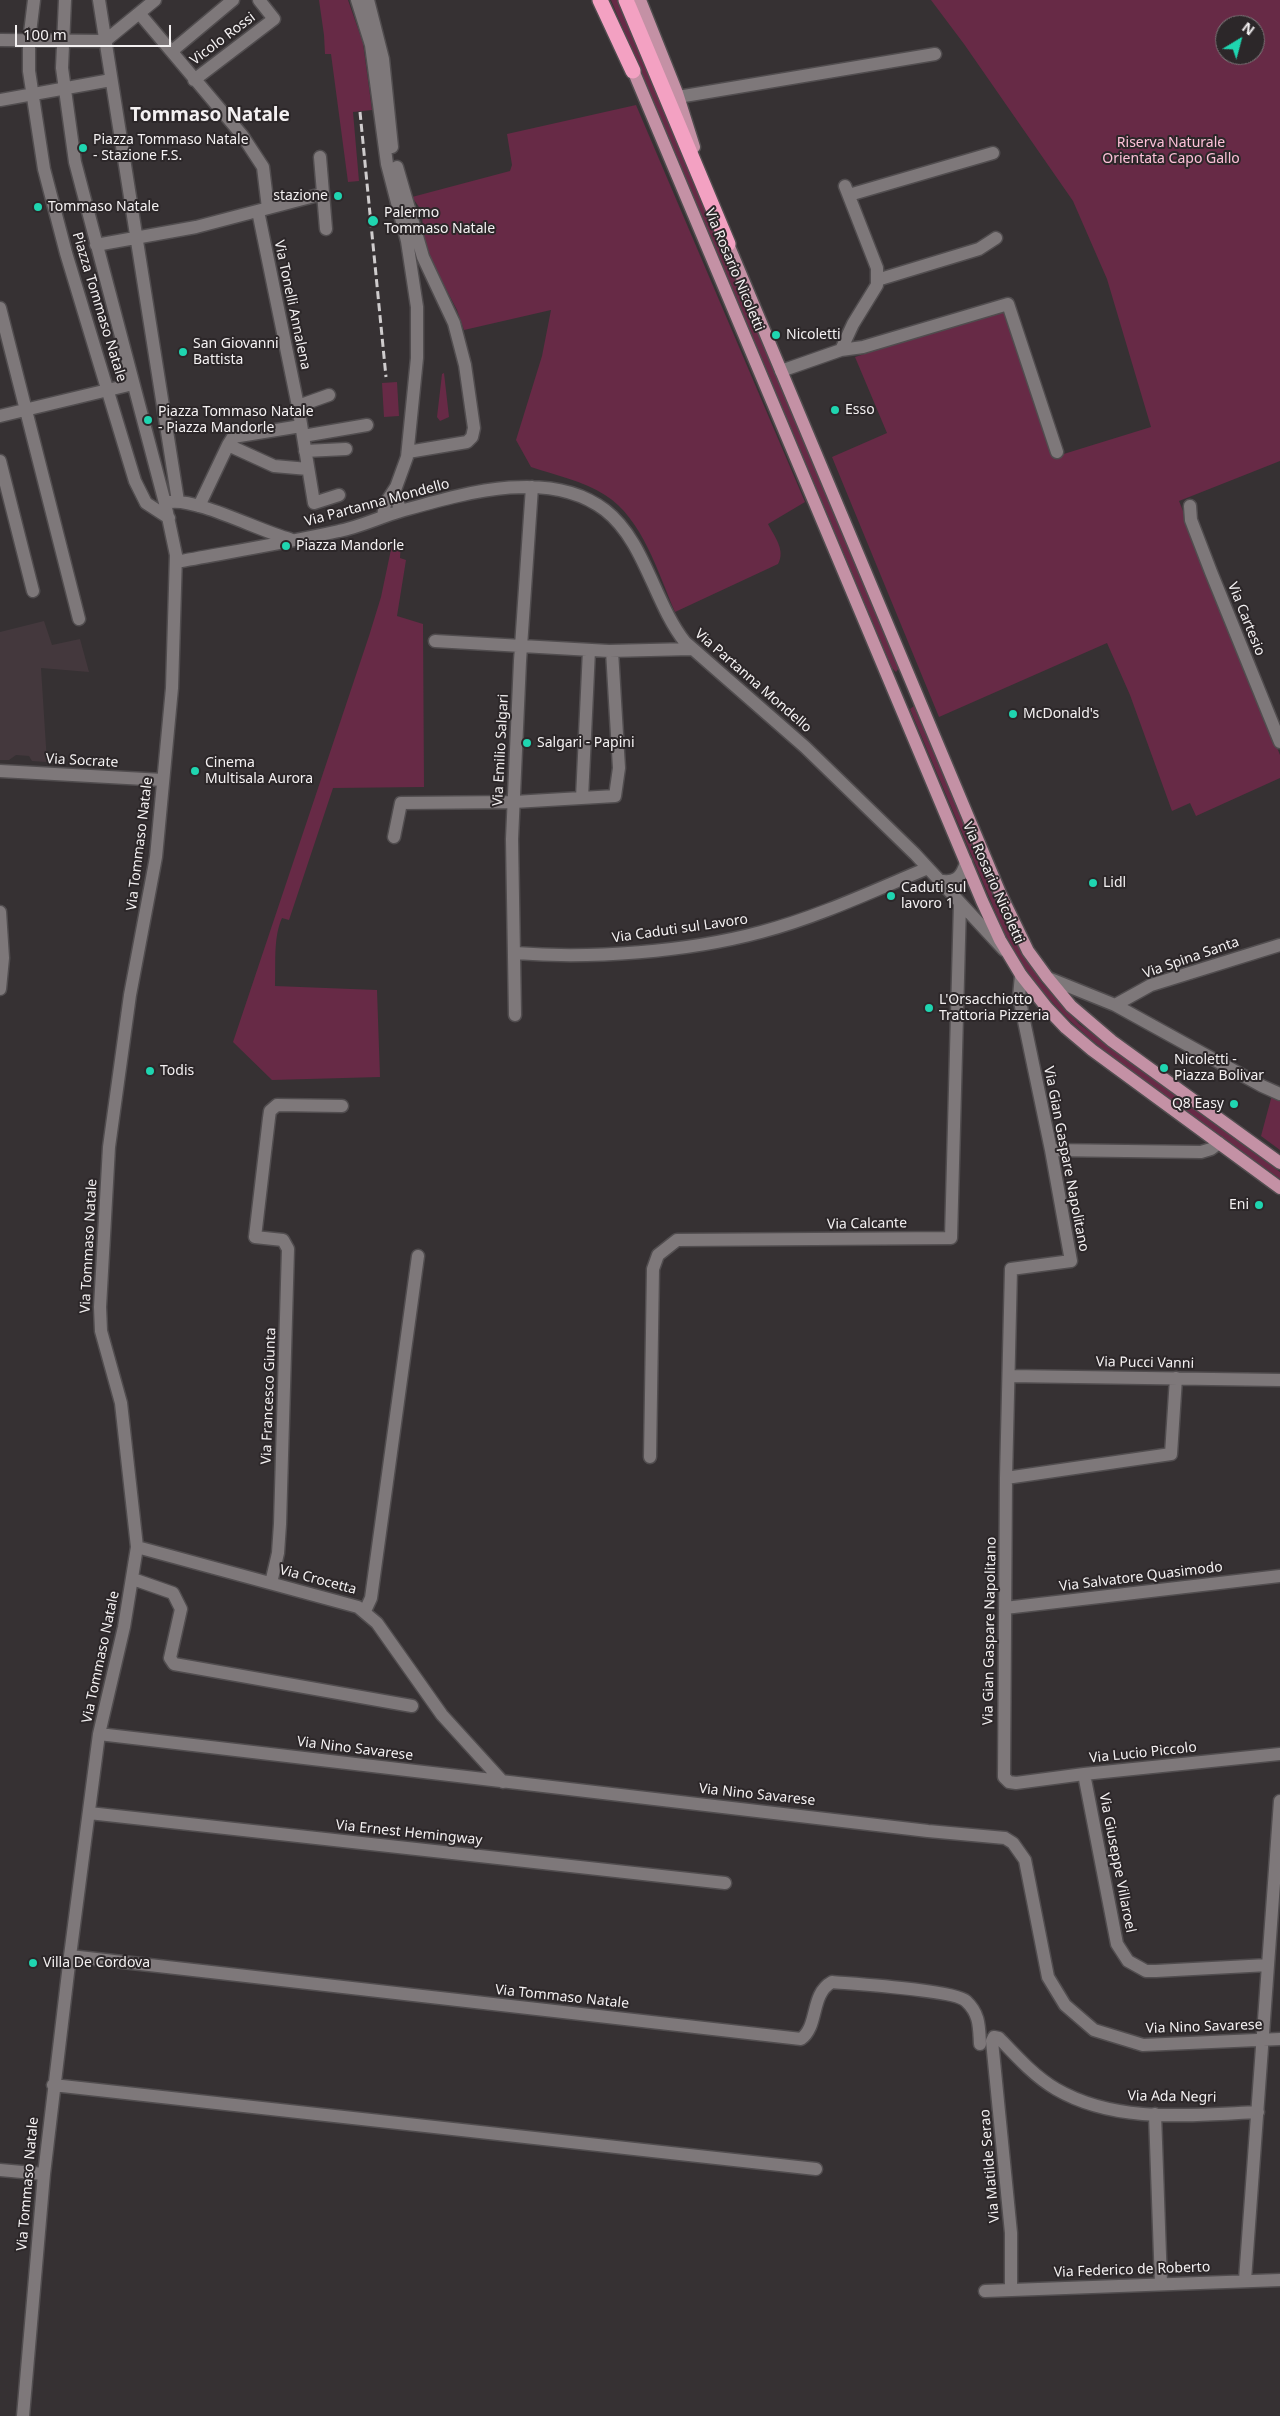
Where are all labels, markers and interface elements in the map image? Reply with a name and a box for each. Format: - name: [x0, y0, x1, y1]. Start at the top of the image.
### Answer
- street label: Vicolo Rossi: [187, 9, 259, 69]
- scale bar: [18, 15, 174, 47]
- north arrow: [1215, 15, 1265, 65]
- text: N: [1238, 17, 1259, 39]
- text: 100 m: [23, 24, 67, 44]
- district label: Tommaso Natale: [130, 105, 290, 127]
- place label: Piazza Tommaso Natale - Stazione F.S.: [93, 132, 249, 164]
- park label: Riserva Naturale Orientata Capo Gallo: [1102, 135, 1240, 168]
- marker: Piazza Tommaso Natale - Stazione F.S.: [77, 142, 89, 154]
- place label: stazione: [273, 188, 328, 204]
- marker: stazione: [332, 190, 344, 202]
- place label: Tommaso Natale: [48, 199, 159, 215]
- marker: Tommaso Natale: [32, 201, 44, 213]
- place label: Palermo Tommaso Natale: [384, 205, 495, 238]
- street label: Via Rosario Nicoletti: [701, 206, 767, 334]
- marker: Palermo Tommaso Natale: [366, 214, 380, 228]
- street label: Piazza Tommaso Natale: [68, 230, 130, 384]
- street label: Via Tonelli Annalena: [270, 239, 314, 371]
- place label: Nicoletti: [786, 327, 841, 343]
- marker: Nicoletti: [770, 329, 782, 341]
- place label: San Giovanni Battista: [193, 336, 279, 368]
- marker: San Giovanni Battista: [177, 346, 189, 358]
- place label: Esso: [845, 402, 875, 418]
- place label: Piazza Tommaso Natale - Piazza Mandorle: [158, 404, 314, 437]
- marker: Esso: [829, 404, 841, 416]
- marker: Piazza Tommaso Natale - Piazza Mandorle: [142, 414, 154, 426]
- street label: Via Partanna Mondello: [303, 476, 451, 530]
- place label: Piazza Mandorle: [296, 538, 404, 554]
- marker: Piazza Mandorle: [280, 540, 292, 552]
- street label: Via Cartesio: [1224, 580, 1268, 658]
- street label: Via Partanna Mondello: [691, 626, 815, 736]
- street label: Via Emilio Salgari: [490, 693, 512, 807]
- place label: McDonald's: [1023, 706, 1099, 722]
- marker: McDonald's: [1007, 708, 1019, 720]
- place label: Salgari - Papini: [537, 735, 635, 751]
- marker: Salgari - Papini: [521, 737, 533, 749]
- street label: Via Socrate: [45, 751, 119, 771]
- place label: Cinema Multisala Aurora: [205, 755, 313, 788]
- marker: Cinema Multisala Aurora: [189, 765, 201, 777]
- street label: Via Tommaso Natale: [123, 776, 157, 912]
- street label: Via Rosario Nicoletti: [959, 820, 1027, 946]
- place label: Lidl: [1103, 875, 1126, 891]
- marker: Lidl: [1087, 877, 1099, 889]
- place label: Caduti sul lavoro 1: [901, 880, 966, 912]
- marker: Caduti sul lavoro 1: [885, 890, 897, 902]
- street label: Via Caduti sul Lavoro: [611, 911, 749, 947]
- street label: Via Spina Santa: [1141, 934, 1241, 982]
- place label: L'Orsacchiotto Trattoria Pizzeria: [939, 992, 1049, 1024]
- marker: L'Orsacchiotto Trattoria Pizzeria: [923, 1002, 935, 1014]
- place label: Nicoletti - Piazza Bolivar: [1174, 1052, 1264, 1084]
- marker: Nicoletti - Piazza Bolivar: [1158, 1062, 1170, 1074]
- place label: Todis: [160, 1063, 194, 1079]
- marker: Todis: [144, 1065, 156, 1077]
- street label: Via Gian Gaspare Napolitano: [1040, 1065, 1092, 1253]
- place label: Q8 Easy: [1172, 1096, 1224, 1112]
- marker: Q8 Easy: [1228, 1098, 1240, 1110]
- street label: Via Tommaso Natale: [77, 1178, 101, 1314]
- place label: Eni: [1229, 1197, 1249, 1213]
- marker: Eni: [1253, 1199, 1265, 1211]
- street label: Via Calcante: [827, 1215, 907, 1233]
- street label: Via Francesco Giunta: [258, 1327, 280, 1465]
- street label: Via Pucci Vanni: [1096, 1354, 1194, 1372]
- street label: Via Gian Gaspare Napolitano: [980, 1537, 1000, 1725]
- street label: Via Salvatore Quasimodo: [1058, 1559, 1224, 1595]
- street label: Via Crocetta: [278, 1562, 358, 1598]
- street label: Via Tommaso Natale: [79, 1589, 123, 1725]
- street label: Via Nino Savarese: [296, 1734, 414, 1764]
- street label: Via Lucio Piccolo: [1088, 1739, 1198, 1767]
- street label: Via Nino Savarese: [698, 1781, 816, 1809]
- street label: Via Giuseppe Villaroel: [1095, 1792, 1139, 1934]
- street label: Via Ernest Hemingway: [335, 1817, 483, 1849]
- place label: Villa De Cordova: [43, 1955, 150, 1971]
- marker: Villa De Cordova: [27, 1957, 39, 1969]
- street label: Via Tommaso Natale: [494, 1982, 630, 2012]
- street label: Via Nino Savarese: [1145, 2017, 1263, 2037]
- street label: Via Ada Negri: [1127, 2088, 1217, 2106]
- street label: Via Matilde Serao: [977, 2109, 1003, 2223]
- street label: Via Tommaso Natale: [14, 2116, 42, 2252]
- street label: Via Federico de Roberto: [1053, 2259, 1211, 2281]

